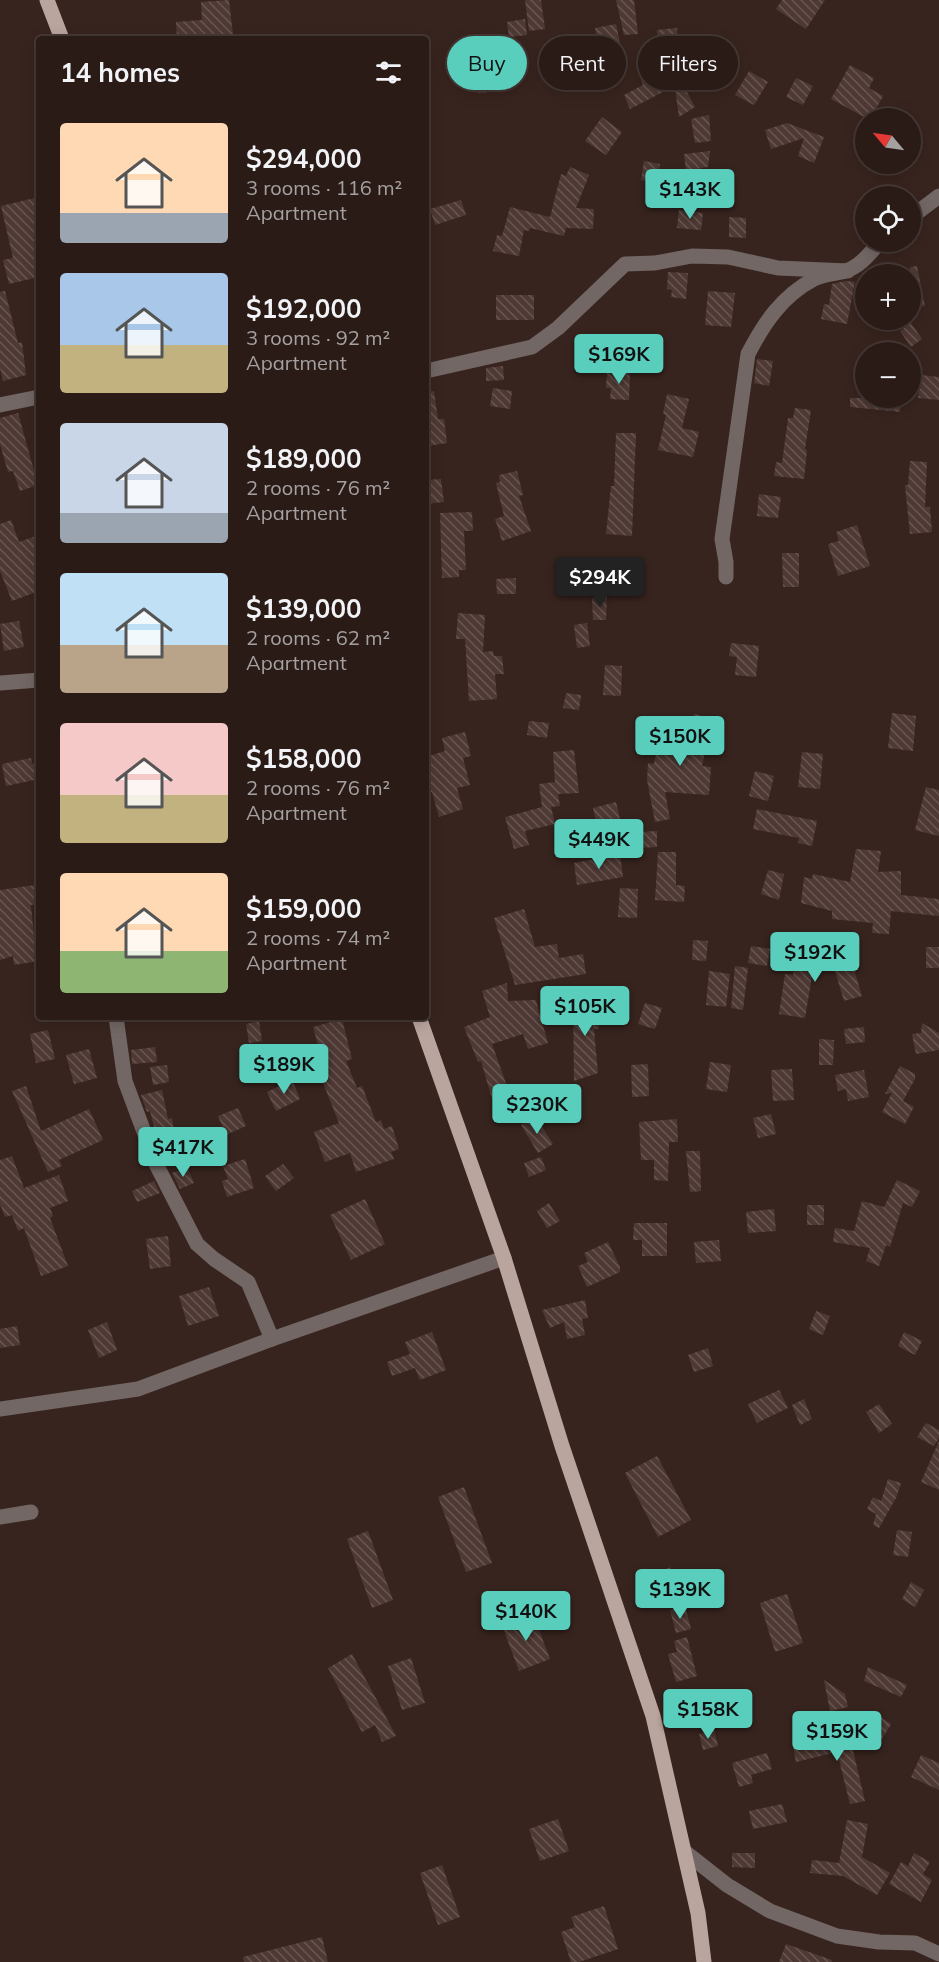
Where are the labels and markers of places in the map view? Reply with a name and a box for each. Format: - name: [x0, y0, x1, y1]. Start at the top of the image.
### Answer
- pin: $143K: [648, 169, 732, 220]
- pin: $169K: [577, 334, 661, 385]
- pin: $294K: [558, 557, 642, 608]
- pin: $150K: [638, 716, 722, 767]
- pin: $449K: [557, 819, 641, 870]
- pin: $192K: [773, 932, 857, 983]
- pin: $105K: [543, 986, 627, 1037]
- pin: $189K: [242, 1044, 326, 1095]
- pin: $230K: [495, 1084, 579, 1135]
- pin: $417K: [141, 1127, 225, 1178]
- pin: $139K: [638, 1569, 722, 1620]
- pin: $140K: [484, 1591, 568, 1642]
- pin: $158K: [666, 1689, 750, 1740]
- pin: $159K: [795, 1711, 879, 1762]

